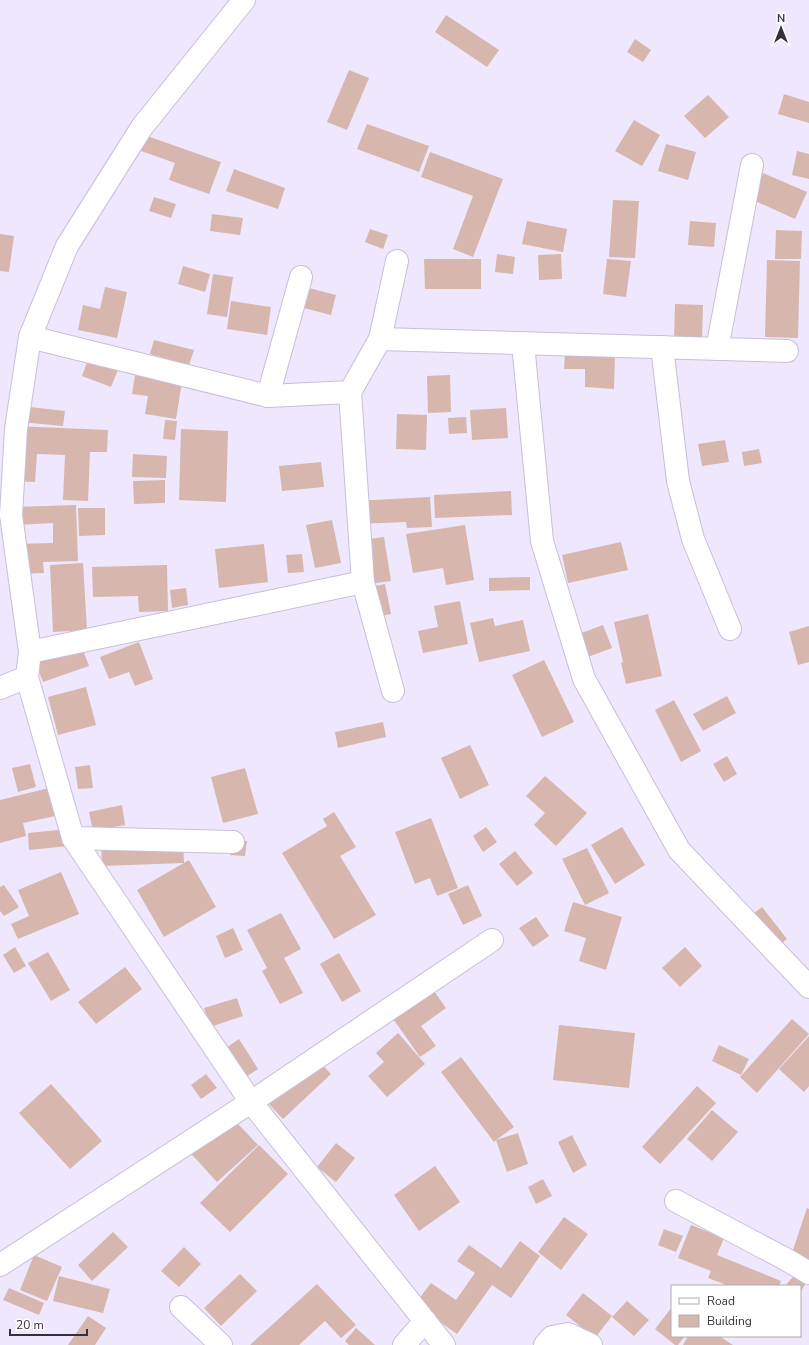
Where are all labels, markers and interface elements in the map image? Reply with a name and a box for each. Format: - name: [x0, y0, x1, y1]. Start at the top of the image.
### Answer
- north arrow: [761, 8, 801, 48]
- text: N: [777, 11, 785, 26]
- legend: [671, 1285, 801, 1337]
- text: Road: [707, 1293, 735, 1309]
- scale bar: [10, 1311, 87, 1337]
- text: Building: [707, 1313, 752, 1329]
- text: 20 m: [16, 1317, 44, 1333]

